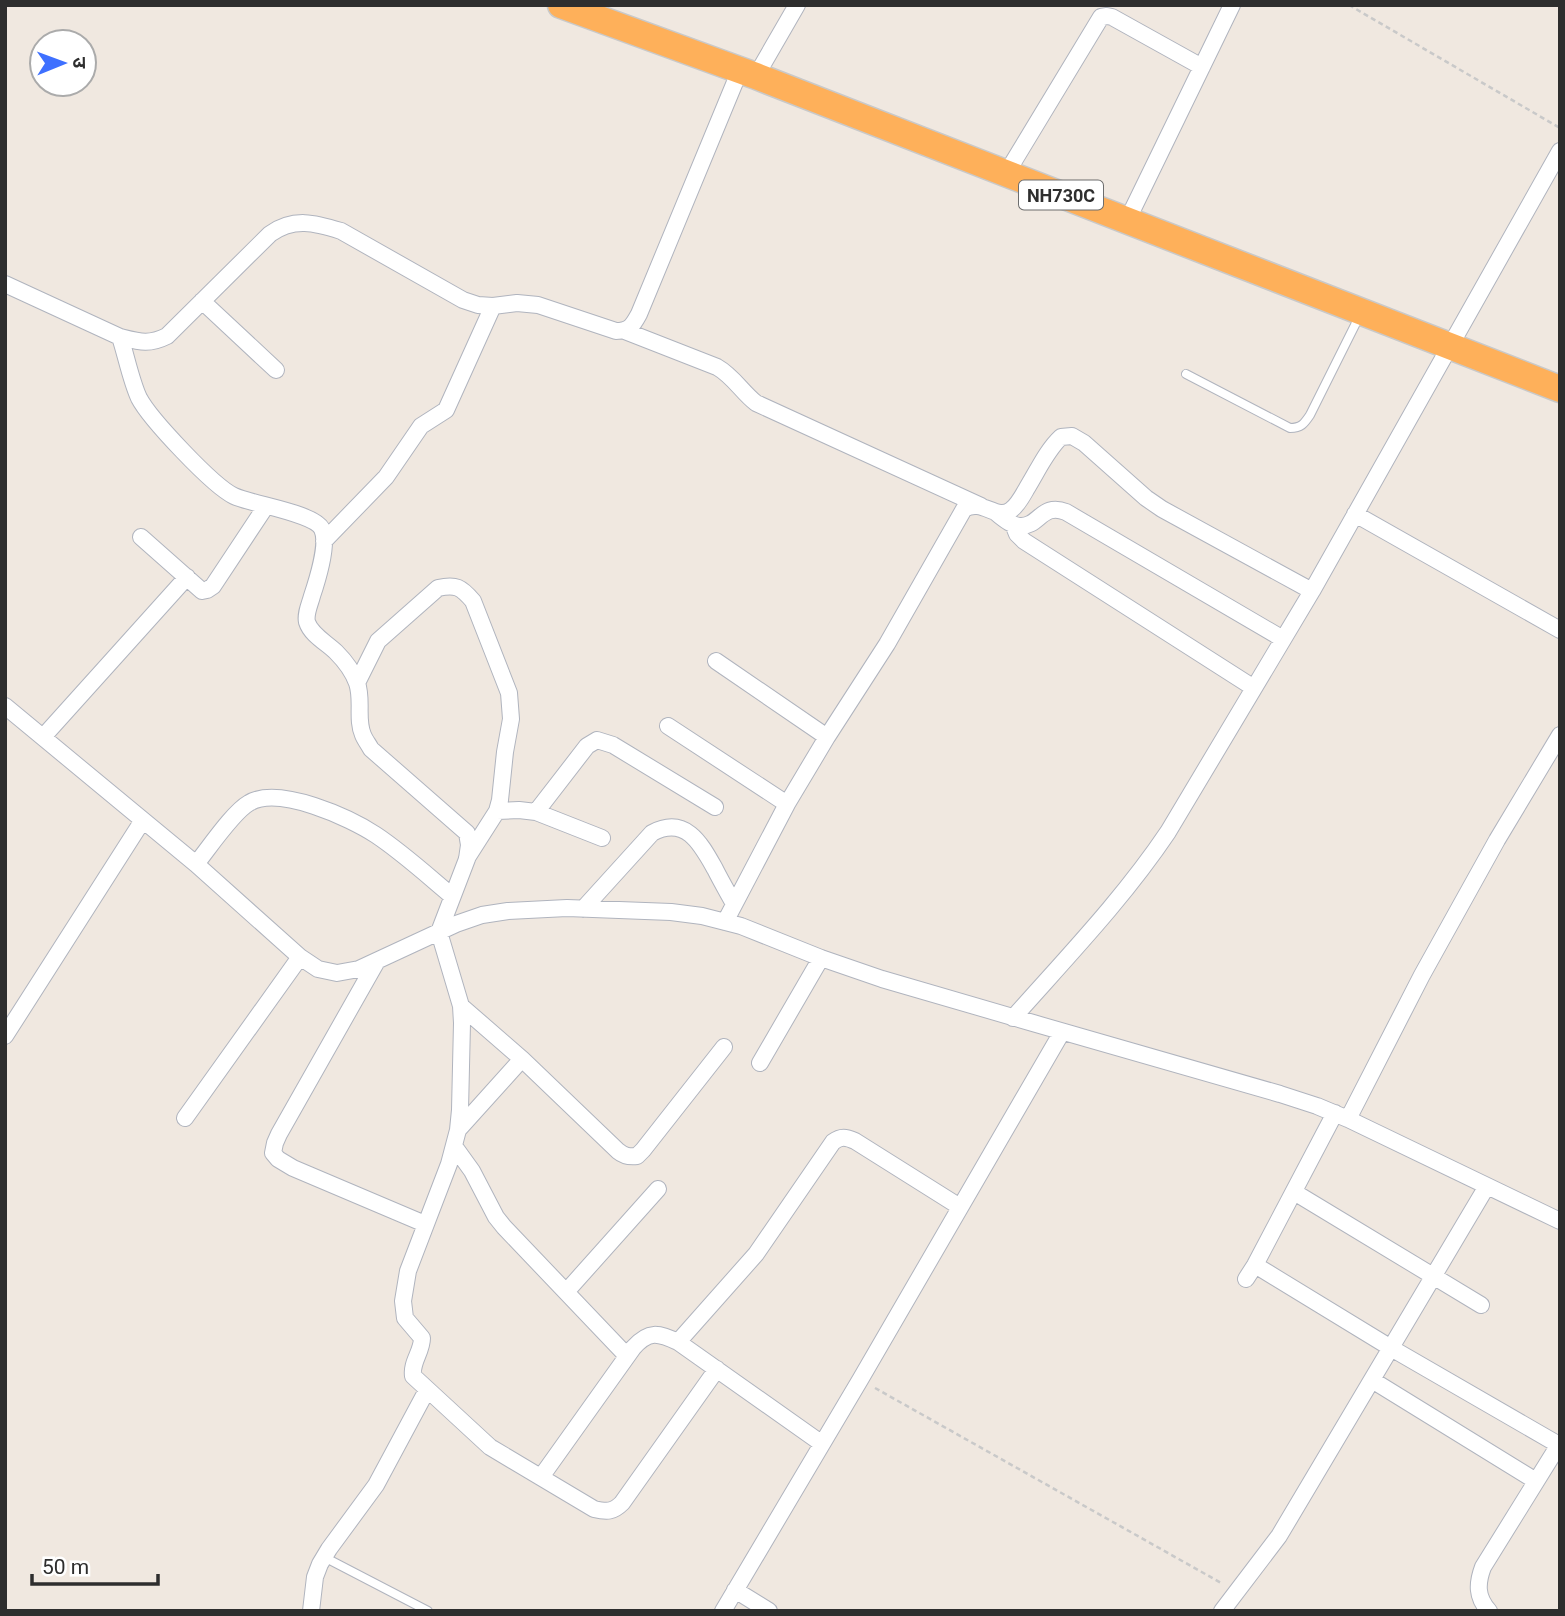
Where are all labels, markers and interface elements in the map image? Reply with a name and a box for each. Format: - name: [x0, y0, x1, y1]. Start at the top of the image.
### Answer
- north arrow: [28, 28, 98, 98]
- text: उ: [68, 57, 91, 69]
- road number: NH730C: [1019, 180, 1103, 210]
- scale bar: [32, 1542, 158, 1586]
- text: 50 m: [42, 1555, 89, 1579]

